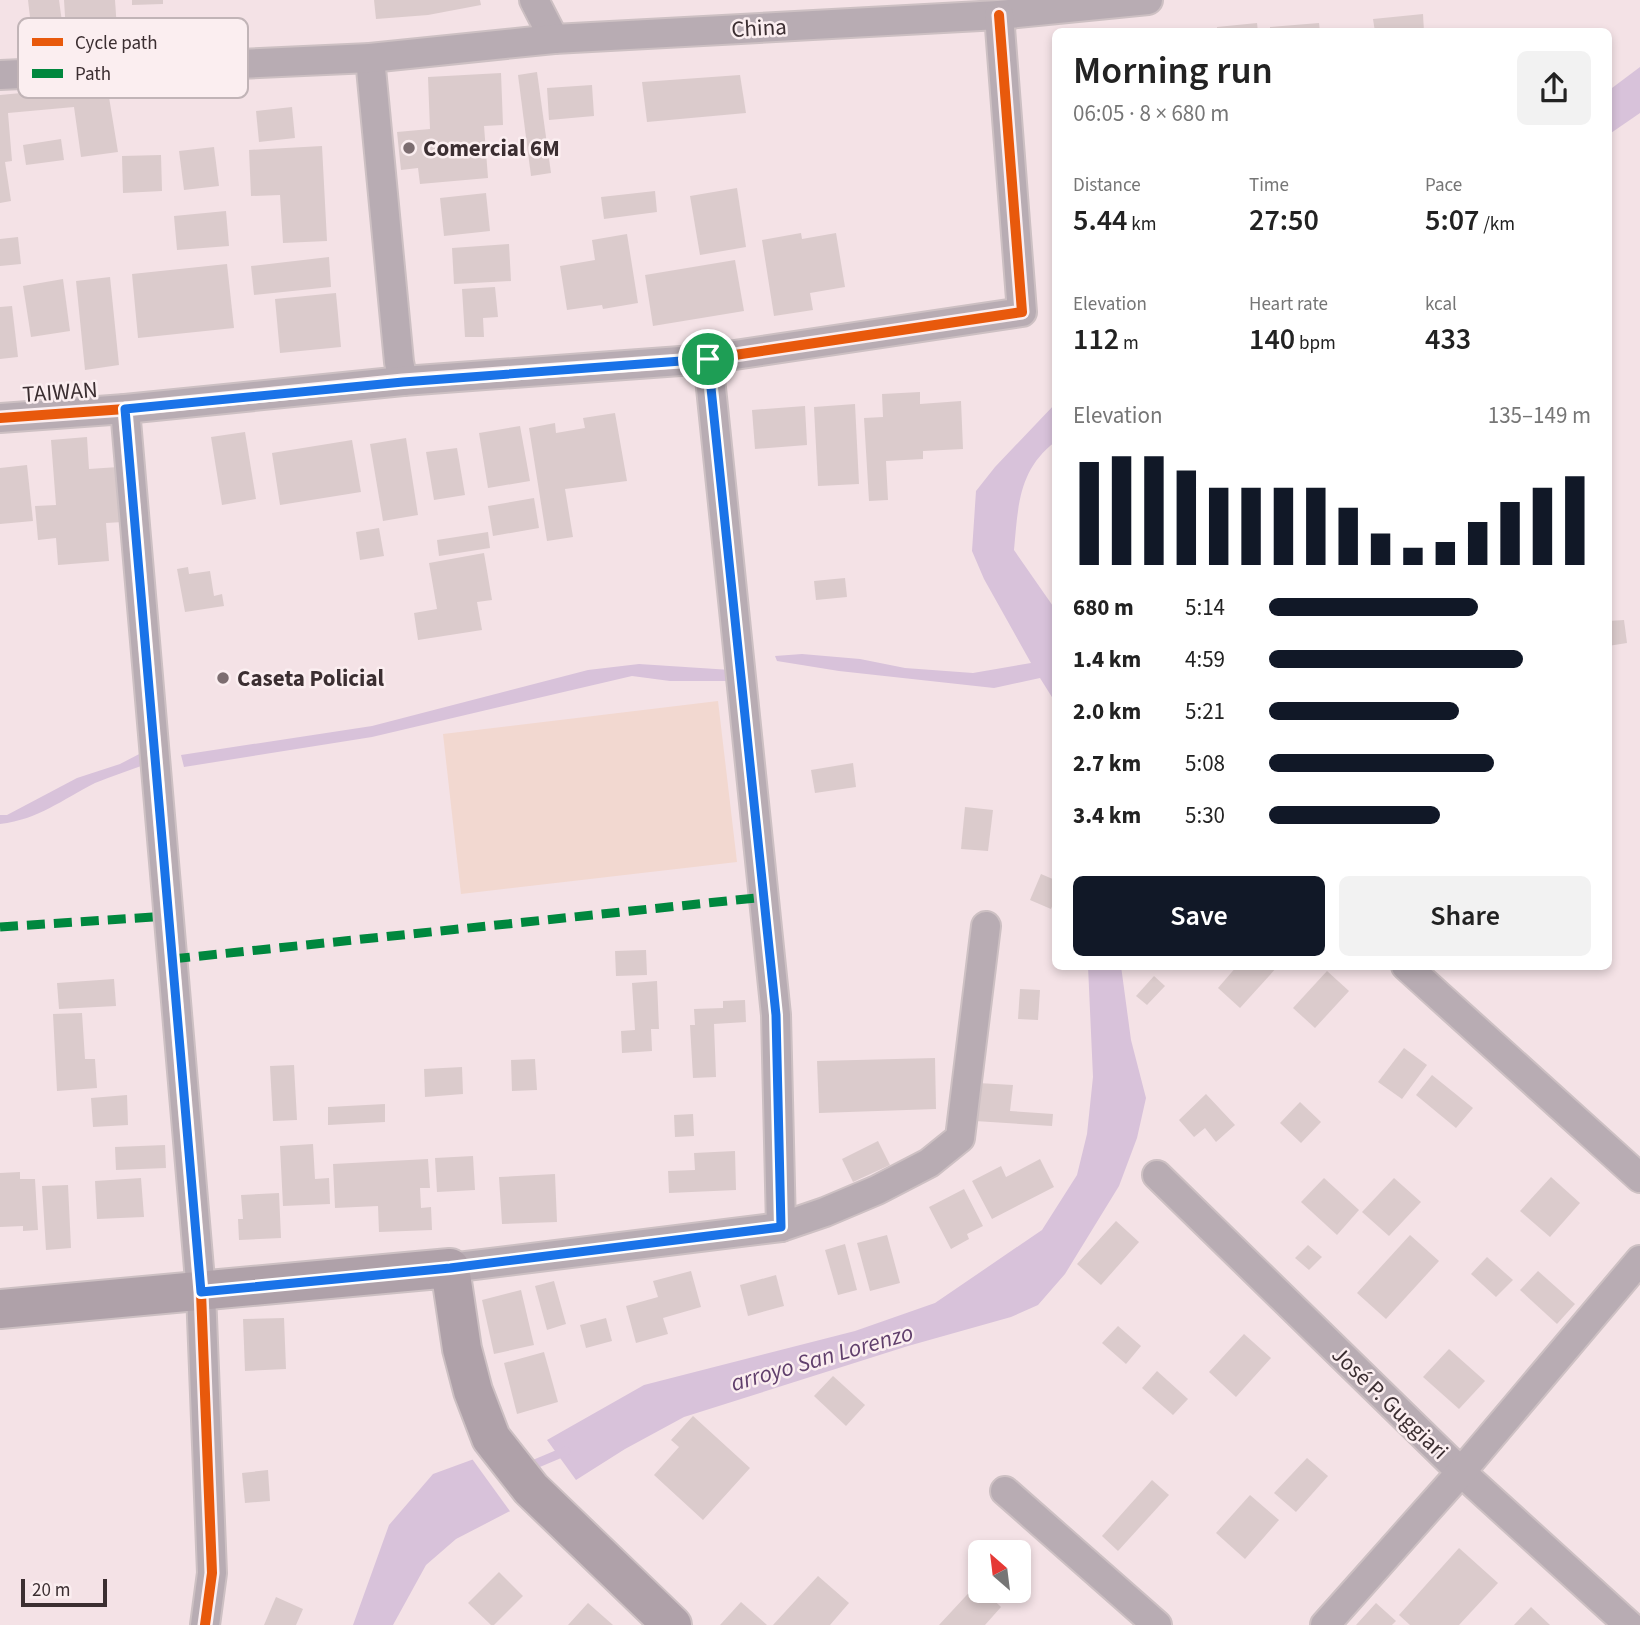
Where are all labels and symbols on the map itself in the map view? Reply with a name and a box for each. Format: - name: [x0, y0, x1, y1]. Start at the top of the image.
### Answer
- street label: China: [730, 10, 788, 46]
- legend: [18, 18, 248, 98]
- text: Cycle path: [75, 30, 157, 57]
- text: Path: [75, 61, 111, 88]
- place label: Comercial 6M: [423, 132, 560, 165]
- marker: Comercial 6M: [401, 140, 417, 156]
- pin: [678, 329, 738, 389]
- street label: TAIWAN: [21, 373, 99, 411]
- place label: Caseta Policial: [237, 662, 385, 695]
- marker: Caseta Policial: [215, 670, 231, 686]
- water label: arroyo San Lorenzo: [727, 1315, 917, 1401]
- street label: José P. Guggiari: [1324, 1339, 1456, 1467]
- north arrow: [968, 1540, 1031, 1603]
- scale bar: [21, 1576, 107, 1608]

